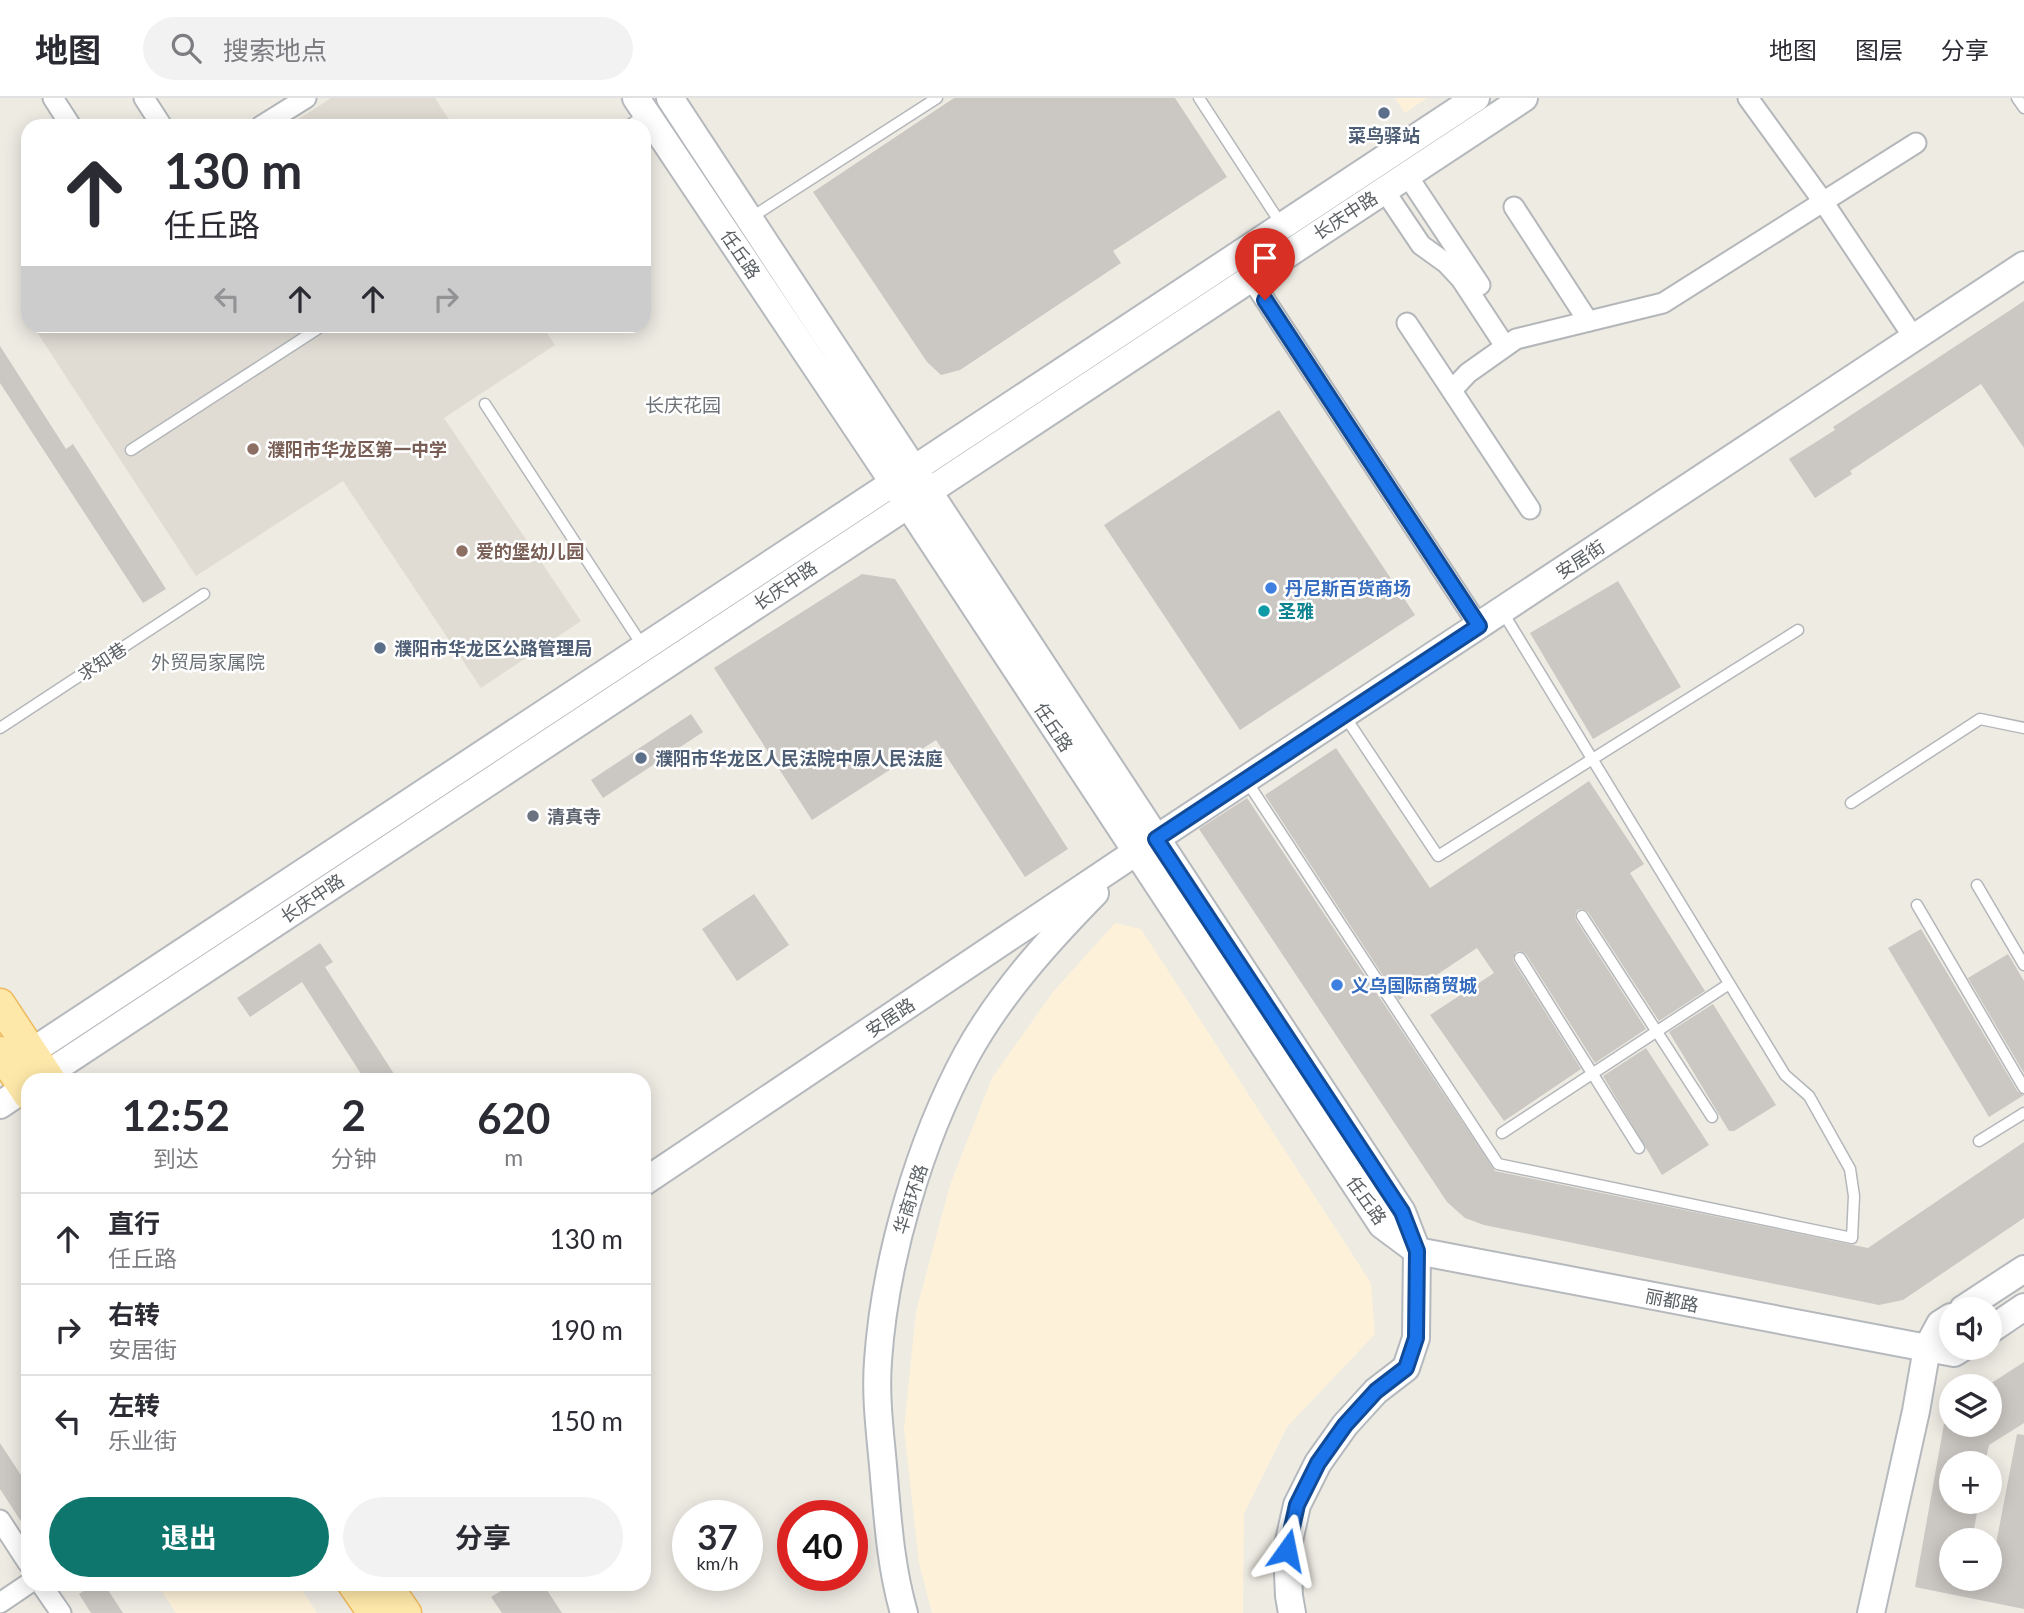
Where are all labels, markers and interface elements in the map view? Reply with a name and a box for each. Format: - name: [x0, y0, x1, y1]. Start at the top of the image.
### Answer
- search box: [143, 17, 633, 80]
- text: 地图: [35, 29, 101, 69]
- icon: search: [167, 29, 205, 67]
- text: 搜索地点: [223, 34, 327, 66]
- text: 地图: [1769, 35, 1817, 64]
- text: 图层: [1855, 35, 1903, 64]
- text: 分享: [1941, 35, 1989, 64]
- marker: 菜鸟驿站: [1376, 105, 1392, 121]
- place label: 菜鸟驿站: [1348, 124, 1420, 146]
- text: 130 m: [164, 141, 302, 199]
- icon: ahead: [49, 147, 140, 238]
- street label: 长庆中路: [1309, 186, 1381, 244]
- text: 任丘路: [164, 205, 260, 244]
- street label: 任丘路: [717, 225, 765, 283]
- pin: [1235, 228, 1295, 300]
- icon: arrive: [1246, 239, 1284, 277]
- icon: left: [208, 280, 246, 318]
- icon: ahead: [281, 280, 319, 318]
- icon: ahead: [354, 280, 392, 318]
- icon: right: [427, 280, 465, 318]
- district label: 长庆花园: [645, 393, 721, 416]
- place label: 濮阳市华龙区第一中学: [267, 438, 447, 460]
- marker: 濮阳市华龙区第一中学: [245, 441, 261, 457]
- street label: 安居街: [1551, 535, 1609, 583]
- place label: 爱的堡幼儿园: [476, 540, 584, 562]
- marker: 爱的堡幼儿园: [454, 543, 470, 559]
- street label: 长庆中路: [749, 556, 821, 614]
- place label: 丹尼斯百货商场: [1285, 577, 1411, 599]
- marker: 丹尼斯百货商场: [1263, 580, 1279, 596]
- place label: 圣雅: [1278, 600, 1314, 622]
- marker: 圣雅: [1256, 603, 1272, 619]
- street label: 求知巷: [73, 637, 131, 685]
- place label: 濮阳市华龙区公路管理局: [394, 637, 592, 659]
- marker: 濮阳市华龙区公路管理局: [372, 640, 388, 656]
- district label: 外贸局家属院: [151, 650, 265, 673]
- street label: 任丘路: [1030, 698, 1078, 756]
- place label: 濮阳市华龙区人民法院中原人民法庭: [655, 747, 943, 769]
- marker: 濮阳市华龙区人民法院中原人民法庭: [633, 750, 649, 766]
- place label: 清真寺: [547, 805, 601, 827]
- marker: 清真寺: [525, 808, 541, 824]
- street label: 长庆中路: [276, 869, 348, 927]
- place label: 义乌国际商贸城: [1351, 974, 1477, 996]
- marker: 义乌国际商贸城: [1329, 977, 1345, 993]
- street label: 安居路: [861, 993, 919, 1041]
- text: 12:52: [122, 1090, 230, 1140]
- text: 2: [341, 1090, 366, 1140]
- text: 620: [477, 1093, 550, 1143]
- text: m: [504, 1143, 523, 1171]
- text: 到达: [153, 1144, 199, 1172]
- text: 分钟: [331, 1144, 377, 1172]
- street label: 华商环路: [888, 1161, 932, 1237]
- street label: 任丘路: [1343, 1172, 1391, 1228]
- text: 直行: [108, 1207, 160, 1239]
- icon: ahead: [49, 1220, 87, 1258]
- text: 130 m: [550, 1223, 623, 1255]
- text: 任丘路: [108, 1244, 177, 1272]
- street label: 丽都路: [1643, 1284, 1701, 1316]
- map controls: [1939, 1297, 2002, 1591]
- button: sound: [1939, 1297, 2002, 1360]
- text: 右转: [108, 1298, 160, 1330]
- icon: right: [49, 1311, 87, 1349]
- text: 190 m: [550, 1314, 623, 1346]
- text: 安居街: [108, 1335, 177, 1363]
- button: layers: [1939, 1374, 2002, 1437]
- text: 左转: [108, 1389, 160, 1421]
- icon: left: [49, 1402, 87, 1440]
- text: 150 m: [550, 1405, 623, 1437]
- text: 乐业街: [108, 1426, 177, 1454]
- button: +: [1939, 1451, 2002, 1514]
- button: 退出: [49, 1497, 329, 1577]
- button: 分享: [343, 1497, 623, 1577]
- speed limit sign: 40: [777, 1500, 868, 1591]
- position arrow: [1250, 1513, 1324, 1587]
- text: 37: [697, 1515, 738, 1557]
- button: −: [1939, 1528, 2002, 1591]
- text: km/h: [696, 1552, 739, 1574]

